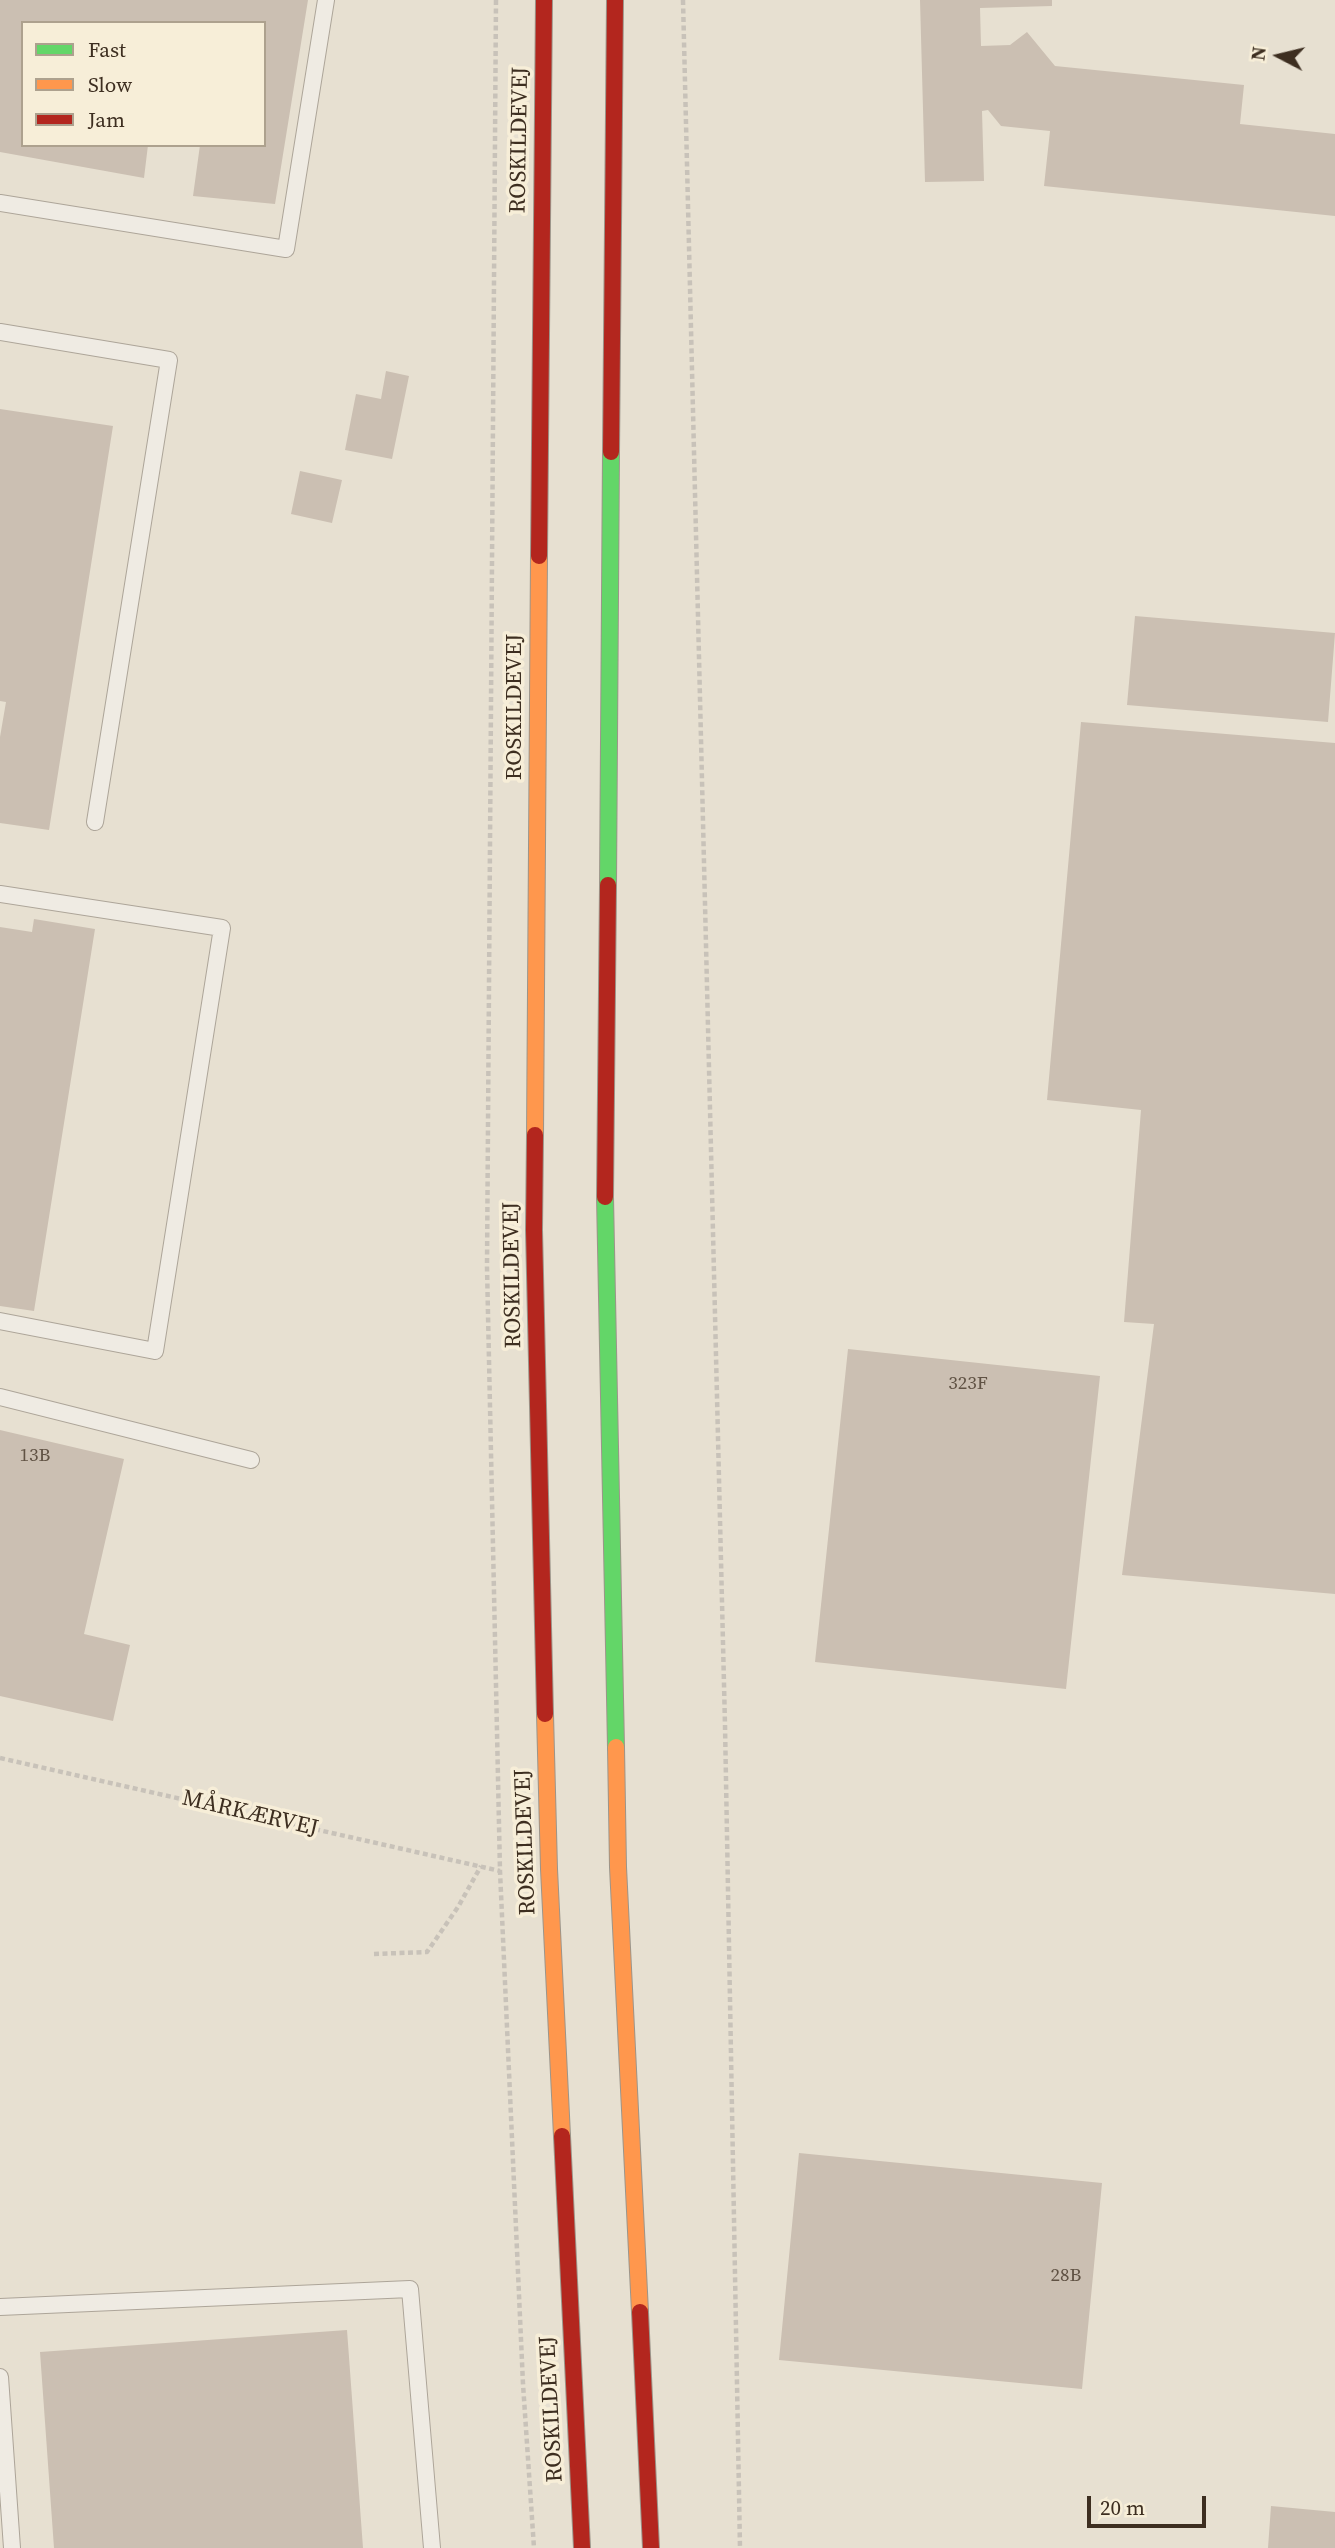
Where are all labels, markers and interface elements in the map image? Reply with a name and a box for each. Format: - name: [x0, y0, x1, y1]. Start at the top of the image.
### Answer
- legend: [21, 21, 266, 147]
- north arrow: [1244, 21, 1314, 91]
- text: Fast: [88, 35, 126, 64]
- text: N: [1244, 45, 1272, 62]
- street label: ROSKILDEVEJ: [505, 66, 535, 214]
- text: Slow: [88, 70, 132, 99]
- text: Jam: [88, 105, 125, 134]
- street label: ROSKILDEVEJ: [501, 634, 529, 780]
- street label: ROSKILDEVEJ: [498, 1201, 528, 1349]
- house number: 323F: [948, 1373, 988, 1395]
- house number: 13B: [20, 1445, 50, 1467]
- street label: ROSKILDEVEJ: [510, 1768, 542, 1916]
- street label: MÅRKÆRVEJ: [179, 1785, 321, 1843]
- house number: 28B: [1051, 2265, 1081, 2287]
- street label: ROSKILDEVEJ: [534, 2335, 570, 2483]
- scale bar: [1090, 2482, 1209, 2526]
- text: 20 m: [1100, 2493, 1145, 2522]

